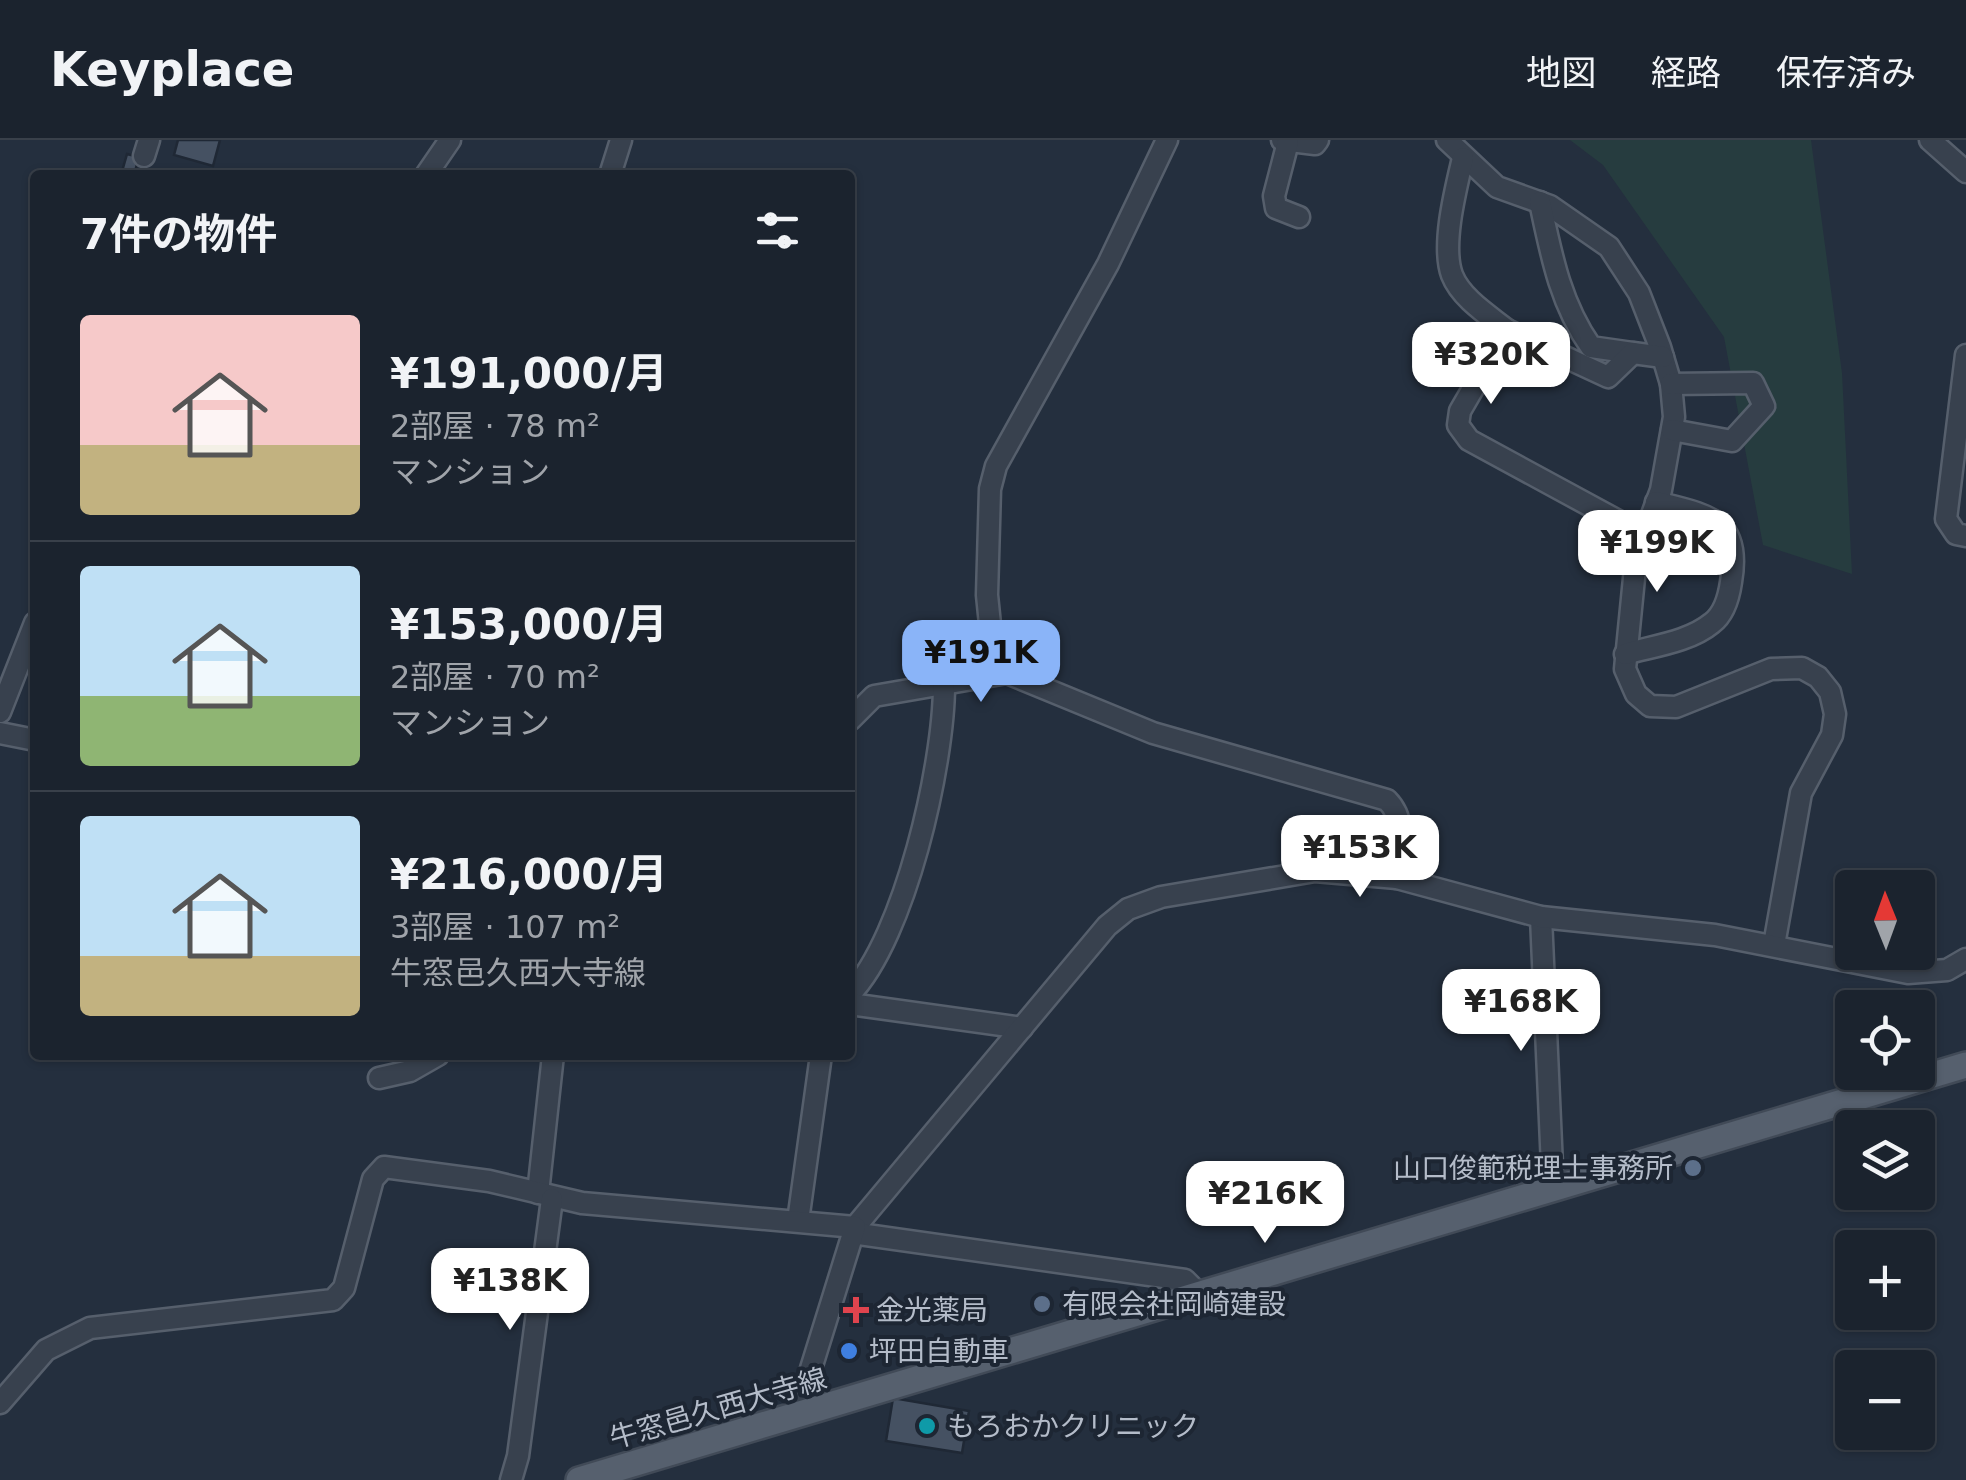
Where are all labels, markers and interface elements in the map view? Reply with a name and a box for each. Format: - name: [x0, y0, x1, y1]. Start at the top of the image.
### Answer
- text: Keyplace: [50, 41, 294, 97]
- text: 地図: [1526, 53, 1596, 93]
- text: 経路: [1651, 53, 1721, 93]
- text: 保存済み: [1776, 53, 1916, 93]
- icon: filters: [750, 203, 805, 258]
- text: 7件の物件: [80, 210, 277, 259]
- pin: ¥320K: [1421, 322, 1561, 407]
- text: ¥320K: [1434, 335, 1548, 373]
- text: ¥191,000/月: [390, 349, 668, 398]
- icon: home: [160, 355, 280, 475]
- text: 2部屋 · 78 m²: [390, 407, 600, 445]
- text: マンション: [390, 453, 550, 491]
- pin: ¥199K: [1587, 510, 1727, 595]
- text: ¥199K: [1600, 523, 1714, 561]
- text: ¥153,000/月: [390, 600, 668, 649]
- icon: home: [160, 606, 280, 726]
- pin: ¥191K: [911, 620, 1051, 705]
- text: ¥191K: [924, 633, 1038, 671]
- text: 2部屋 · 70 m²: [390, 658, 600, 696]
- text: マンション: [390, 704, 550, 742]
- pin: ¥153K: [1290, 815, 1430, 900]
- text: ¥153K: [1303, 828, 1417, 866]
- text: ¥216,000/月: [390, 850, 668, 899]
- icon: home: [160, 856, 280, 976]
- north arrow: [1835, 870, 1935, 970]
- map controls: [1835, 870, 1935, 1450]
- text: 3部屋 · 107 m²: [390, 908, 620, 946]
- text: 牛窓邑久西大寺線: [390, 954, 646, 992]
- pin: ¥168K: [1451, 969, 1591, 1054]
- text: ¥168K: [1464, 982, 1578, 1020]
- button: locate: [1835, 990, 1935, 1090]
- button: layers: [1835, 1110, 1935, 1210]
- place label: 山口俊範税理士事務所: [1393, 1152, 1673, 1185]
- marker: 山口俊範税理士事務所: [1682, 1157, 1704, 1179]
- pin: ¥216K: [1195, 1161, 1335, 1246]
- text: ¥216K: [1208, 1174, 1322, 1212]
- button: +: [1835, 1230, 1935, 1330]
- pin: ¥138K: [440, 1248, 580, 1333]
- text: ¥138K: [453, 1261, 567, 1299]
- place label: 有限会社岡崎建設: [1062, 1288, 1286, 1321]
- marker: 有限会社岡崎建設: [1031, 1293, 1053, 1315]
- place label: 金光薬局: [876, 1294, 988, 1327]
- marker: 金光薬局: [845, 1299, 867, 1321]
- place label: 坪田自動車: [869, 1335, 1009, 1368]
- marker: 坪田自動車: [838, 1340, 860, 1362]
- button: −: [1835, 1350, 1935, 1450]
- street label: 牛窓邑久西大寺線: [606, 1362, 830, 1455]
- place label: もろおかクリニック: [947, 1410, 1199, 1443]
- marker: もろおかクリニック: [916, 1415, 938, 1437]

